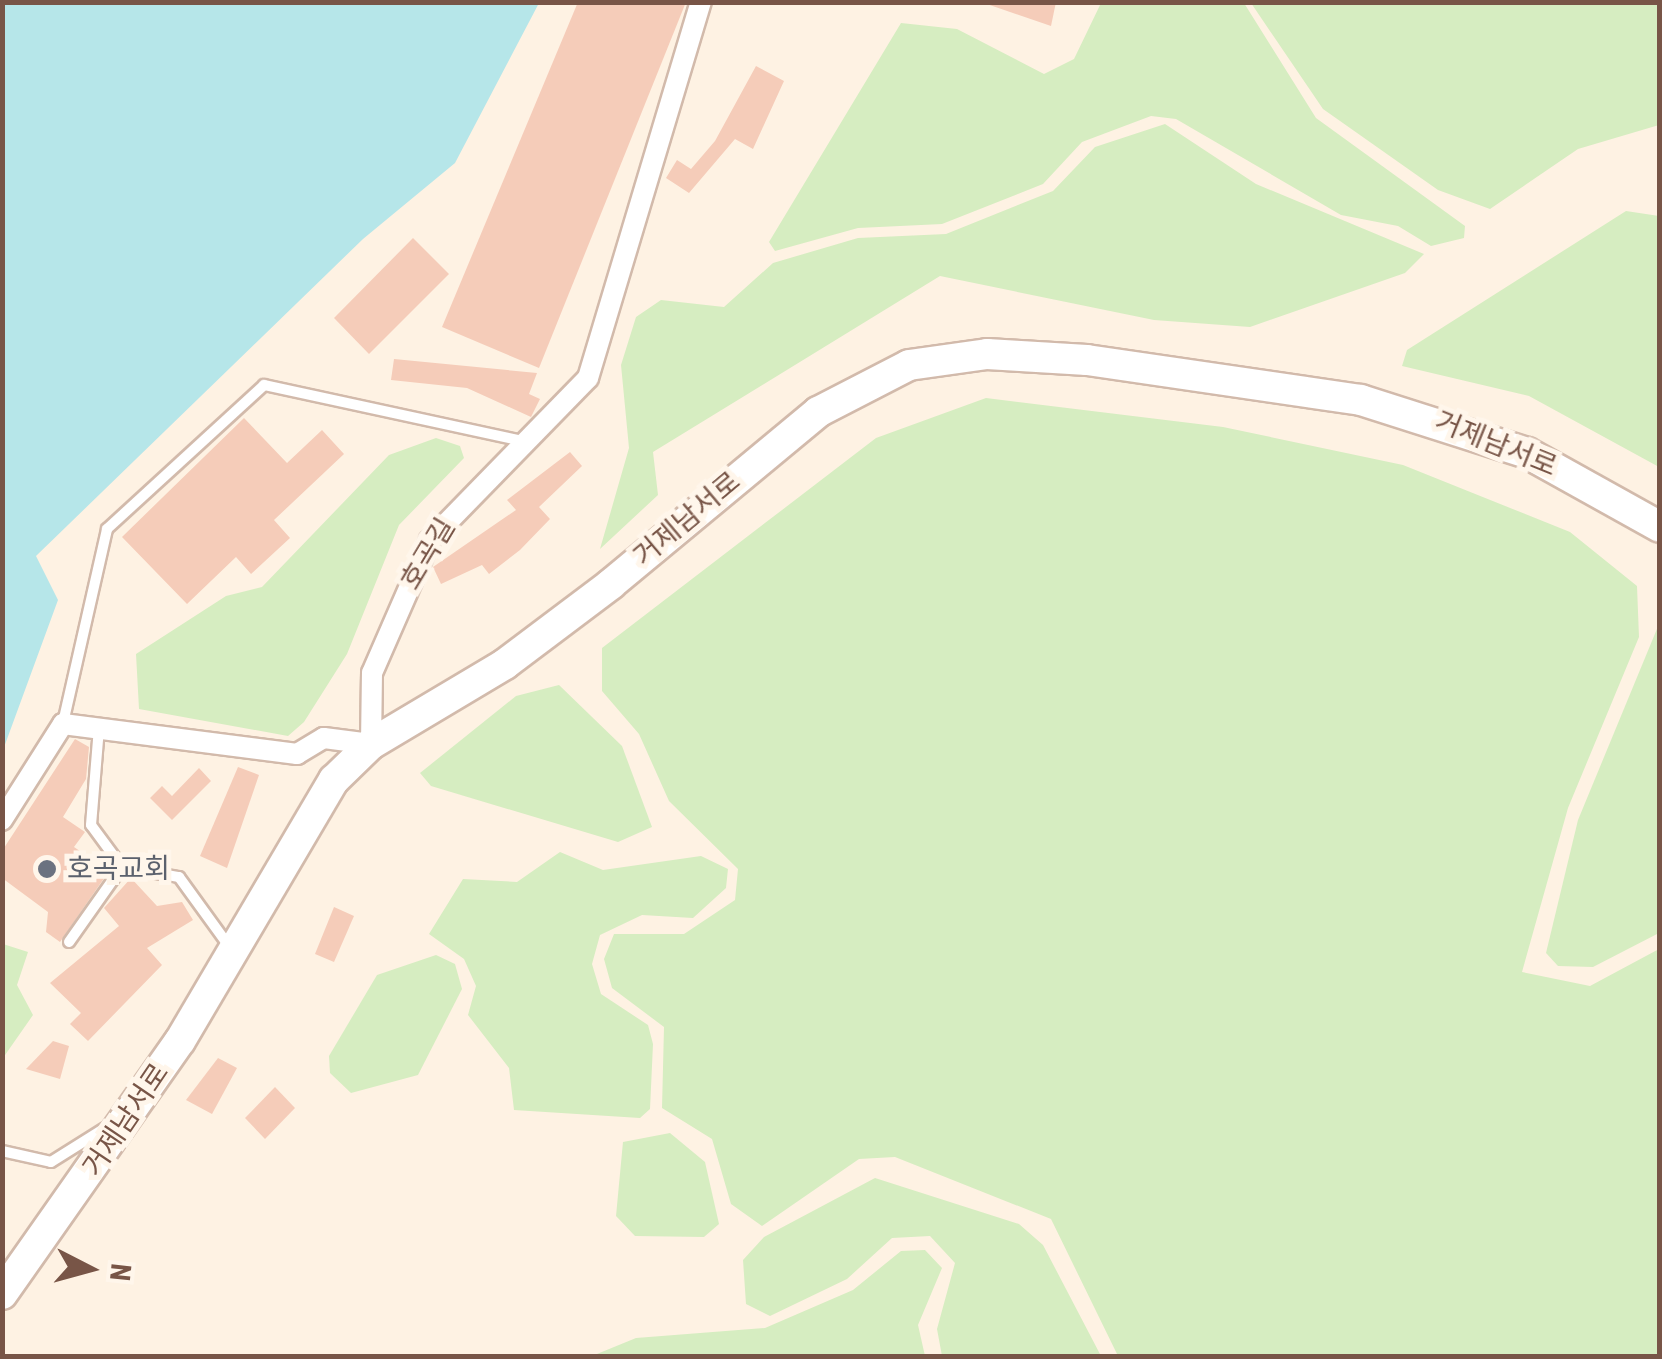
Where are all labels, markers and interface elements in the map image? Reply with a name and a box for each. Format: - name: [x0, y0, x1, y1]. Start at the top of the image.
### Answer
- street label: 거제남서로: [1430, 404, 1562, 484]
- street label: 거제남서로: [627, 465, 747, 573]
- street label: 호곡길: [394, 512, 462, 596]
- place label: 호곡교회: [67, 852, 170, 886]
- marker: 호곡교회: [36, 858, 58, 880]
- street label: 거제남서로: [76, 1057, 176, 1183]
- north arrow: [40, 1219, 140, 1319]
- text: N: [103, 1262, 138, 1282]

